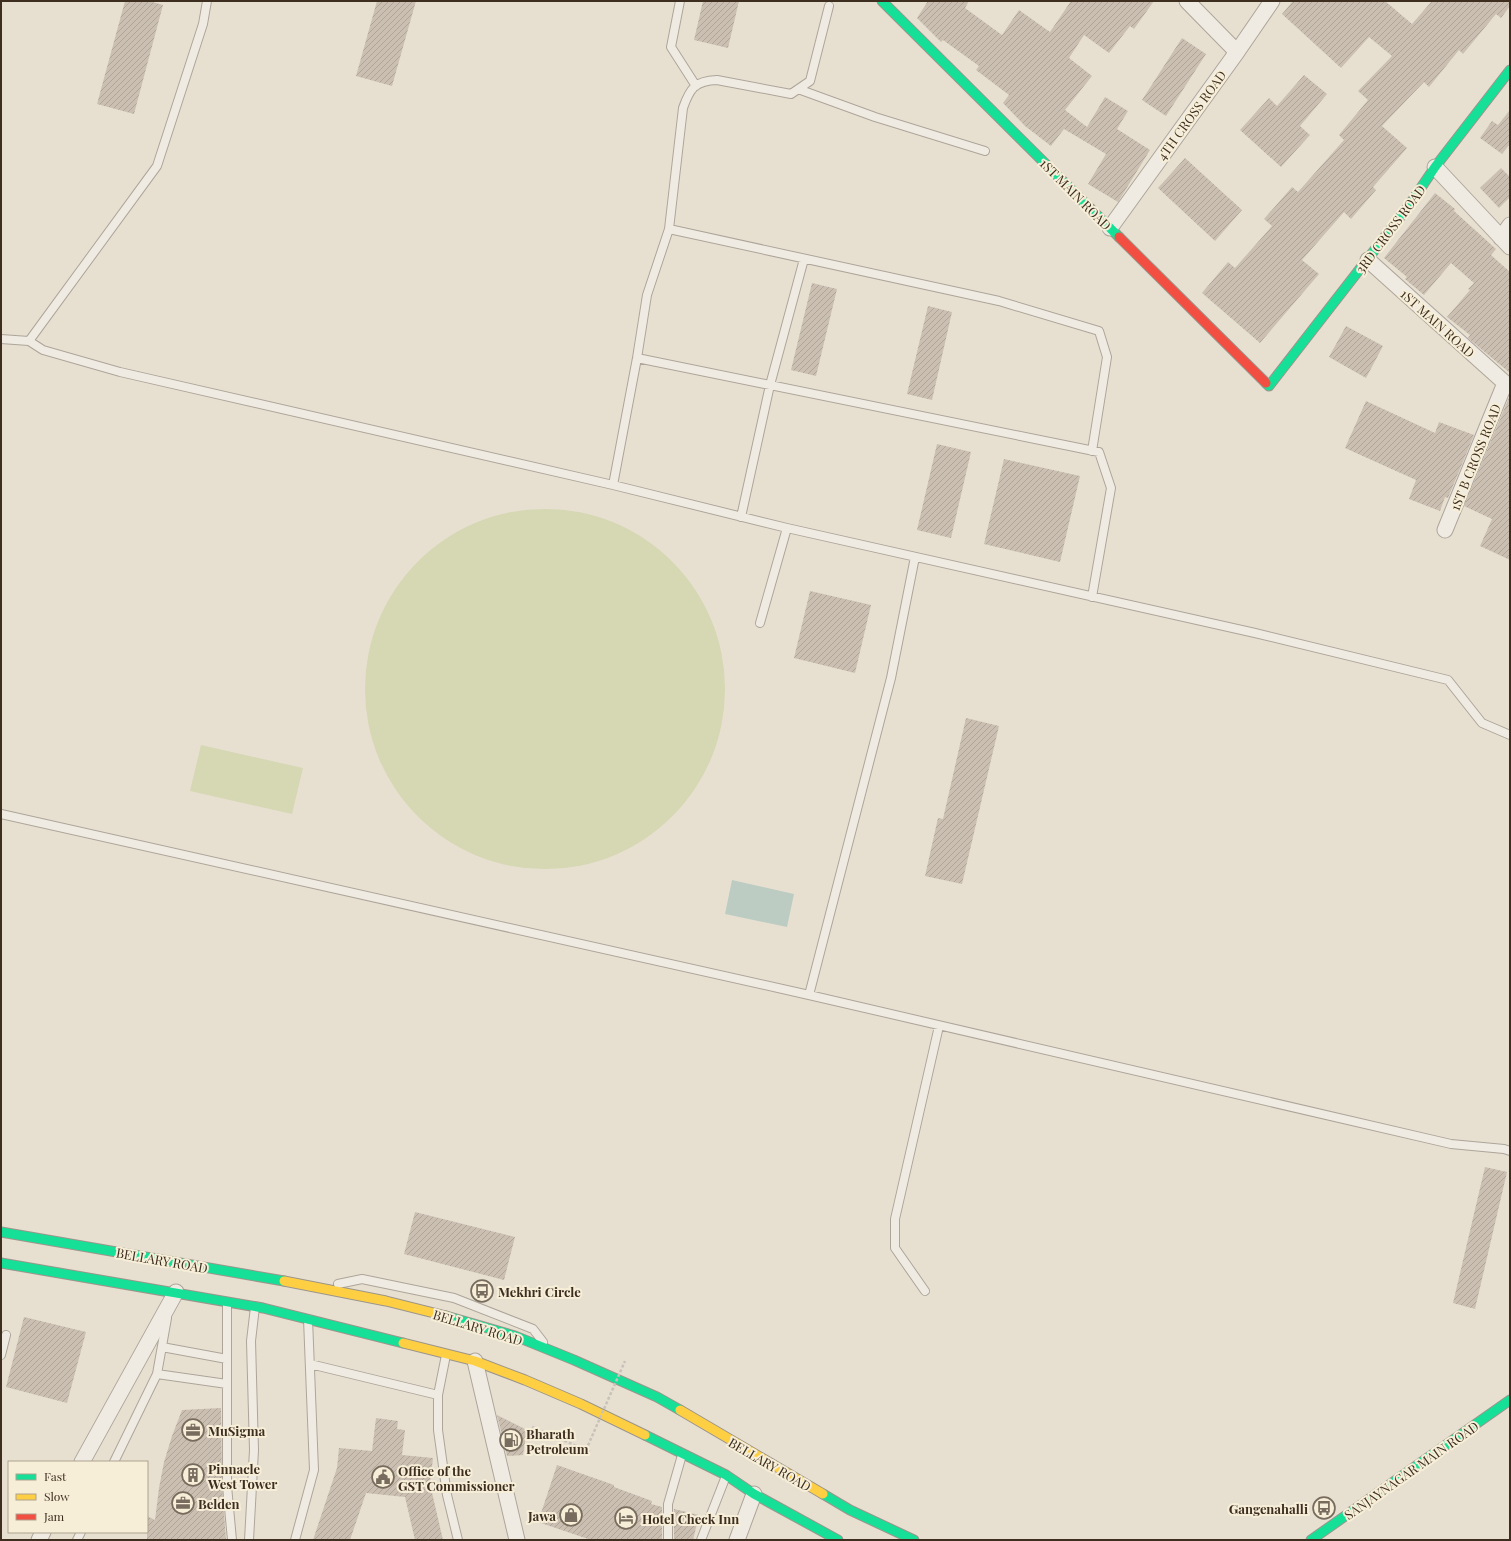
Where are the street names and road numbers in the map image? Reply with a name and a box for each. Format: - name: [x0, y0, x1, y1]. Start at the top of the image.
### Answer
- street label: 4TH CROSS ROAD: [1153, 67, 1229, 163]
- street label: 1ST MAIN ROAD: [1037, 155, 1115, 233]
- street label: 3RD CROSS ROAD: [1351, 181, 1429, 277]
- street label: 1ST MAIN ROAD: [1397, 285, 1479, 361]
- street label: 1ST B CROSS ROAD: [1446, 401, 1504, 513]
- street label: BELLARY ROAD: [115, 1244, 209, 1276]
- street label: BELLARY ROAD: [431, 1305, 525, 1349]
- street label: SANJAYNAGAR MAIN ROAD: [1340, 1417, 1482, 1523]
- street label: BELLARY ROAD: [726, 1433, 814, 1495]

